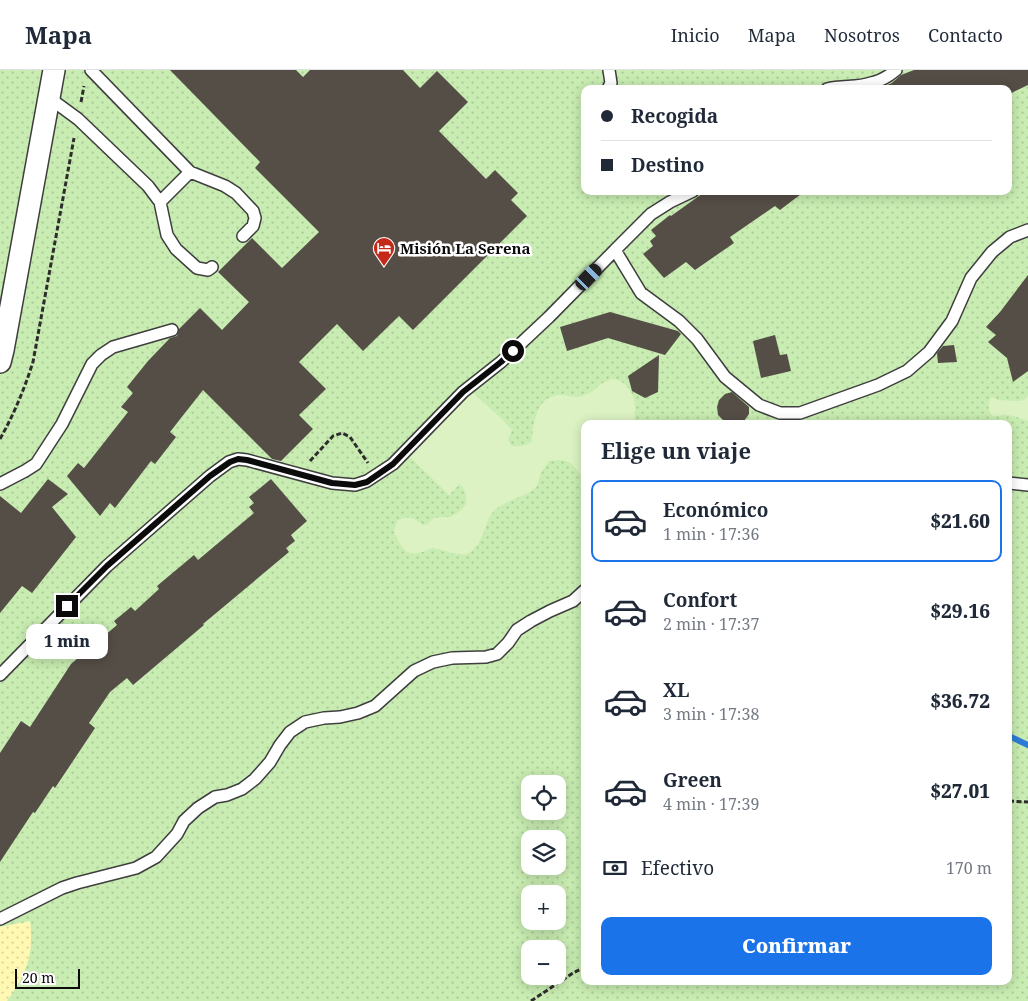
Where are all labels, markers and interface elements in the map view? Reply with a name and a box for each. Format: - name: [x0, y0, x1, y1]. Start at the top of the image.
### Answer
- text: Mapa: [25, 18, 92, 51]
- text: Inicio: [671, 23, 720, 47]
- text: Mapa: [748, 23, 796, 47]
- text: Nosotros: [824, 23, 900, 47]
- text: Contacto: [928, 23, 1003, 47]
- text: Recogida: [631, 103, 718, 129]
- text: Destino: [631, 152, 704, 178]
- hotel icon: Misión La Serena: [372, 236, 396, 267]
- place label: Misión La Serena: [400, 238, 531, 258]
- car: [573, 261, 604, 293]
- route start: [502, 340, 524, 362]
- text: Elige un viaje: [601, 435, 751, 465]
- text: Económico: [663, 497, 769, 523]
- icon: car: [603, 499, 648, 544]
- text: $21.60: [930, 508, 990, 534]
- text: 1 min · 17:36: [663, 523, 759, 545]
- text: Confort: [663, 587, 737, 613]
- icon: car: [603, 589, 648, 634]
- route end: [56, 595, 78, 617]
- text: $29.16: [930, 598, 990, 624]
- text: 2 min · 17:37: [663, 613, 759, 635]
- callout: 1 min: [26, 624, 108, 658]
- text: 1 min: [44, 630, 90, 652]
- text: XL: [663, 677, 689, 703]
- icon: car: [603, 679, 648, 724]
- text: $36.72: [930, 688, 990, 714]
- text: 3 min · 17:38: [663, 703, 759, 725]
- text: Green: [663, 767, 722, 793]
- icon: car: [603, 769, 648, 814]
- map controls: [521, 775, 566, 985]
- button: locate: [521, 775, 566, 820]
- text: $27.01: [930, 778, 990, 804]
- text: 4 min · 17:39: [663, 793, 759, 815]
- button: layers: [521, 830, 566, 875]
- icon: cash: [601, 854, 629, 882]
- text: Efectivo: [641, 855, 714, 881]
- text: 170 m: [946, 857, 992, 879]
- button: +: [521, 885, 566, 930]
- button: Confirmar: [601, 917, 992, 975]
- button: −: [521, 940, 566, 985]
- scale bar: [15, 966, 80, 989]
- text: 20 m: [22, 968, 55, 987]

